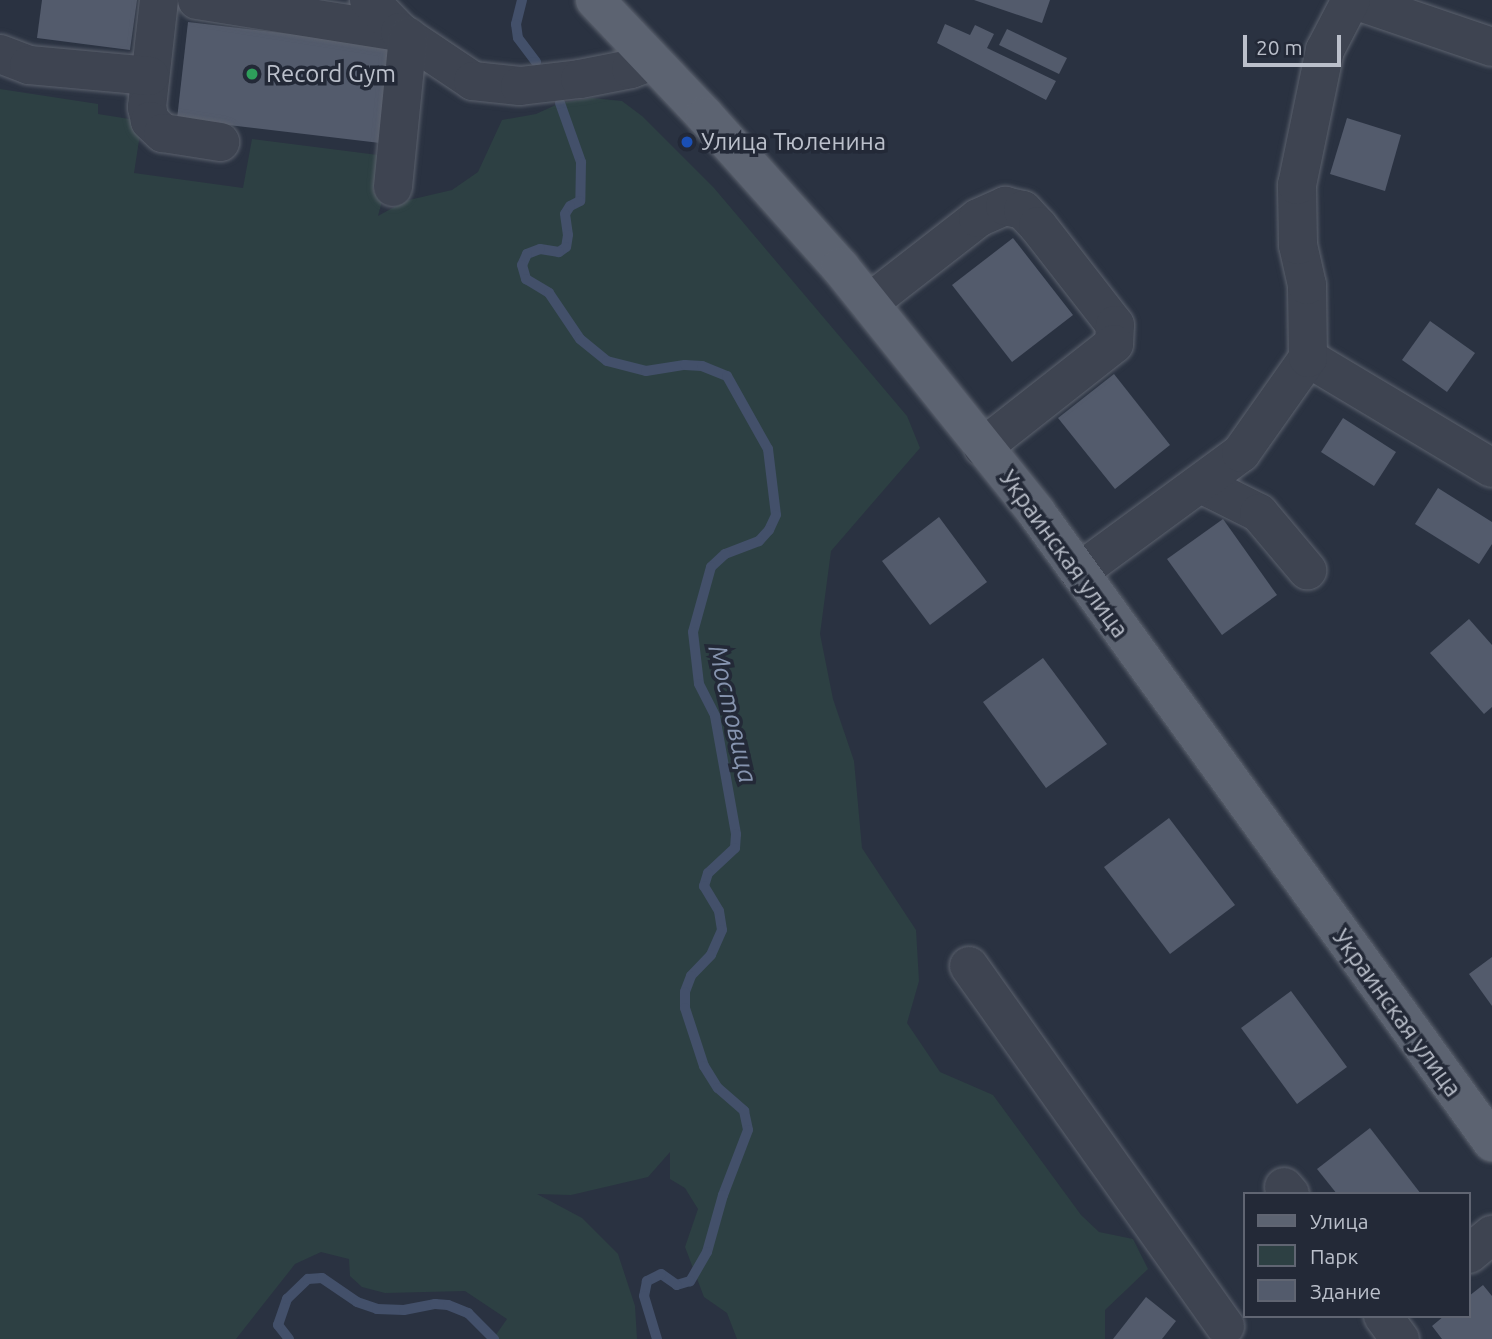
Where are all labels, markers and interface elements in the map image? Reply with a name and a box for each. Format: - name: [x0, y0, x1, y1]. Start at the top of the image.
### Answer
- scale bar: [1247, 21, 1345, 65]
- text: 20 m: [1256, 35, 1303, 59]
- place label: Record Gym: [266, 60, 396, 88]
- marker: Record Gym: [244, 66, 260, 82]
- place label: Улица Тюленина: [701, 128, 886, 156]
- marker: Улица Тюленина: [679, 134, 695, 150]
- street label: Украинская улица: [994, 465, 1134, 643]
- water label: Мостовица: [702, 642, 764, 786]
- street label: Украинская улица: [1327, 924, 1467, 1102]
- legend: [1244, 1192, 1471, 1318]
- text: Улица: [1310, 1209, 1368, 1233]
- text: Парк: [1310, 1244, 1358, 1268]
- text: Здание: [1310, 1279, 1381, 1303]

